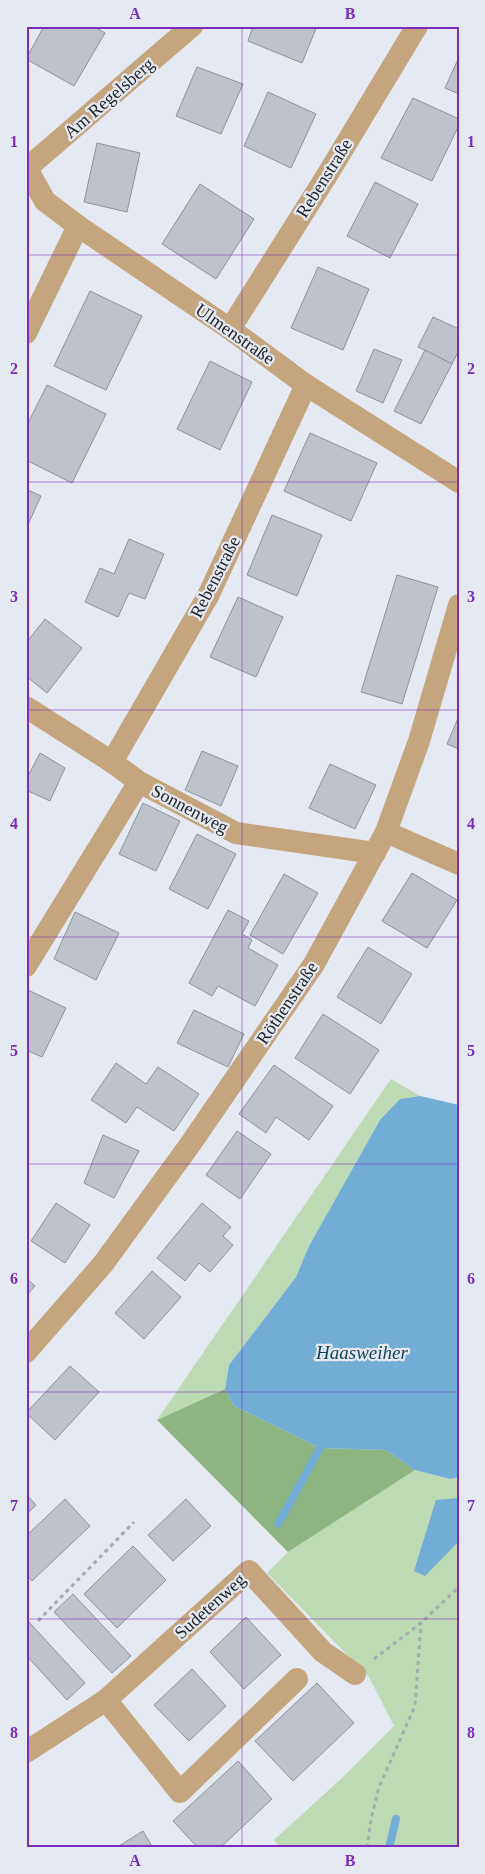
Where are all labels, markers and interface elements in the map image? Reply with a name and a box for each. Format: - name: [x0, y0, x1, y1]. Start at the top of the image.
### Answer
- text: A: [129, 5, 141, 22]
- text: B: [345, 5, 356, 22]
- street label: Am Regelsberg: [60, 54, 158, 142]
- text: 1: [10, 133, 18, 150]
- text: 1: [467, 133, 475, 150]
- street label: Rebenstraße: [292, 135, 356, 221]
- street label: Ulmenstraße: [192, 299, 278, 369]
- text: 2: [10, 360, 18, 377]
- text: 2: [467, 360, 475, 377]
- street label: Rebenstraße: [186, 533, 244, 621]
- text: 3: [10, 588, 18, 605]
- text: 3: [467, 588, 475, 605]
- street label: Sonnenweg: [148, 780, 232, 838]
- text: 4: [10, 815, 18, 832]
- text: 4: [467, 815, 475, 832]
- street label: Röthenstraße: [252, 958, 322, 1048]
- text: 5: [10, 1042, 18, 1059]
- text: 5: [467, 1042, 475, 1059]
- text: 6: [10, 1270, 18, 1287]
- text: 6: [467, 1270, 475, 1287]
- water label: Haasweiher: [315, 1342, 409, 1363]
- text: 7: [10, 1497, 18, 1514]
- text: 7: [467, 1497, 475, 1514]
- street label: Sudetenweg: [171, 1569, 249, 1643]
- text: 8: [10, 1724, 18, 1741]
- text: 8: [467, 1724, 475, 1741]
- text: A: [129, 1852, 141, 1869]
- text: B: [345, 1852, 356, 1869]

